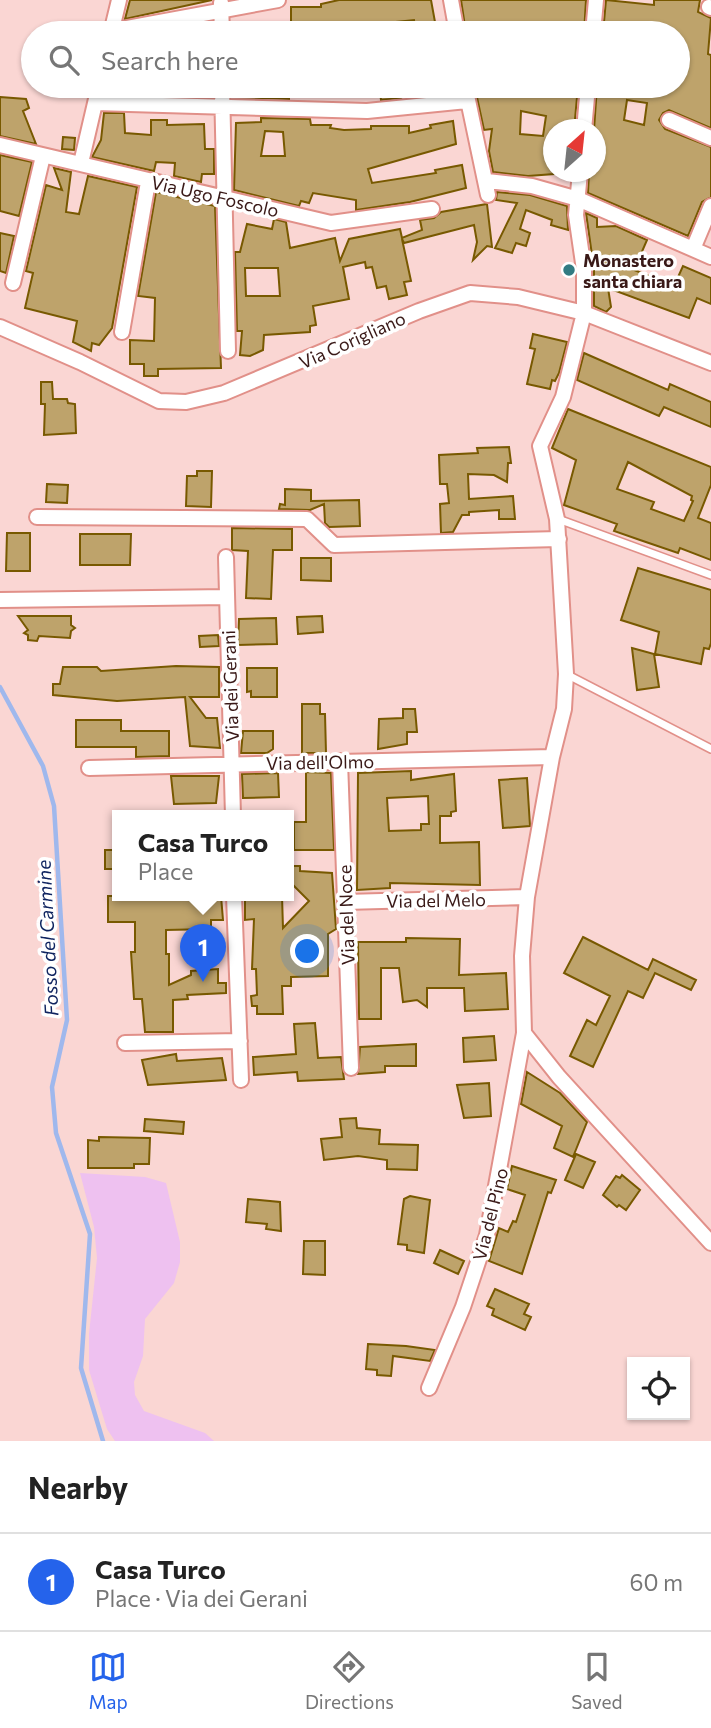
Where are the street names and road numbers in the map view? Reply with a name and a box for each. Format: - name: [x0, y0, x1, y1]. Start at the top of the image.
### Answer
- street label: Via Ugo Foscolo: [149, 171, 281, 221]
- street label: Via Corigliano: [295, 307, 409, 373]
- street label: Via dei Gerani: [217, 630, 243, 742]
- street label: Via dell'Olmo: [266, 750, 374, 774]
- street label: Via del Noce: [333, 864, 359, 966]
- street label: Via del Melo: [386, 888, 486, 912]
- street label: Via del Pino: [468, 1165, 512, 1263]

